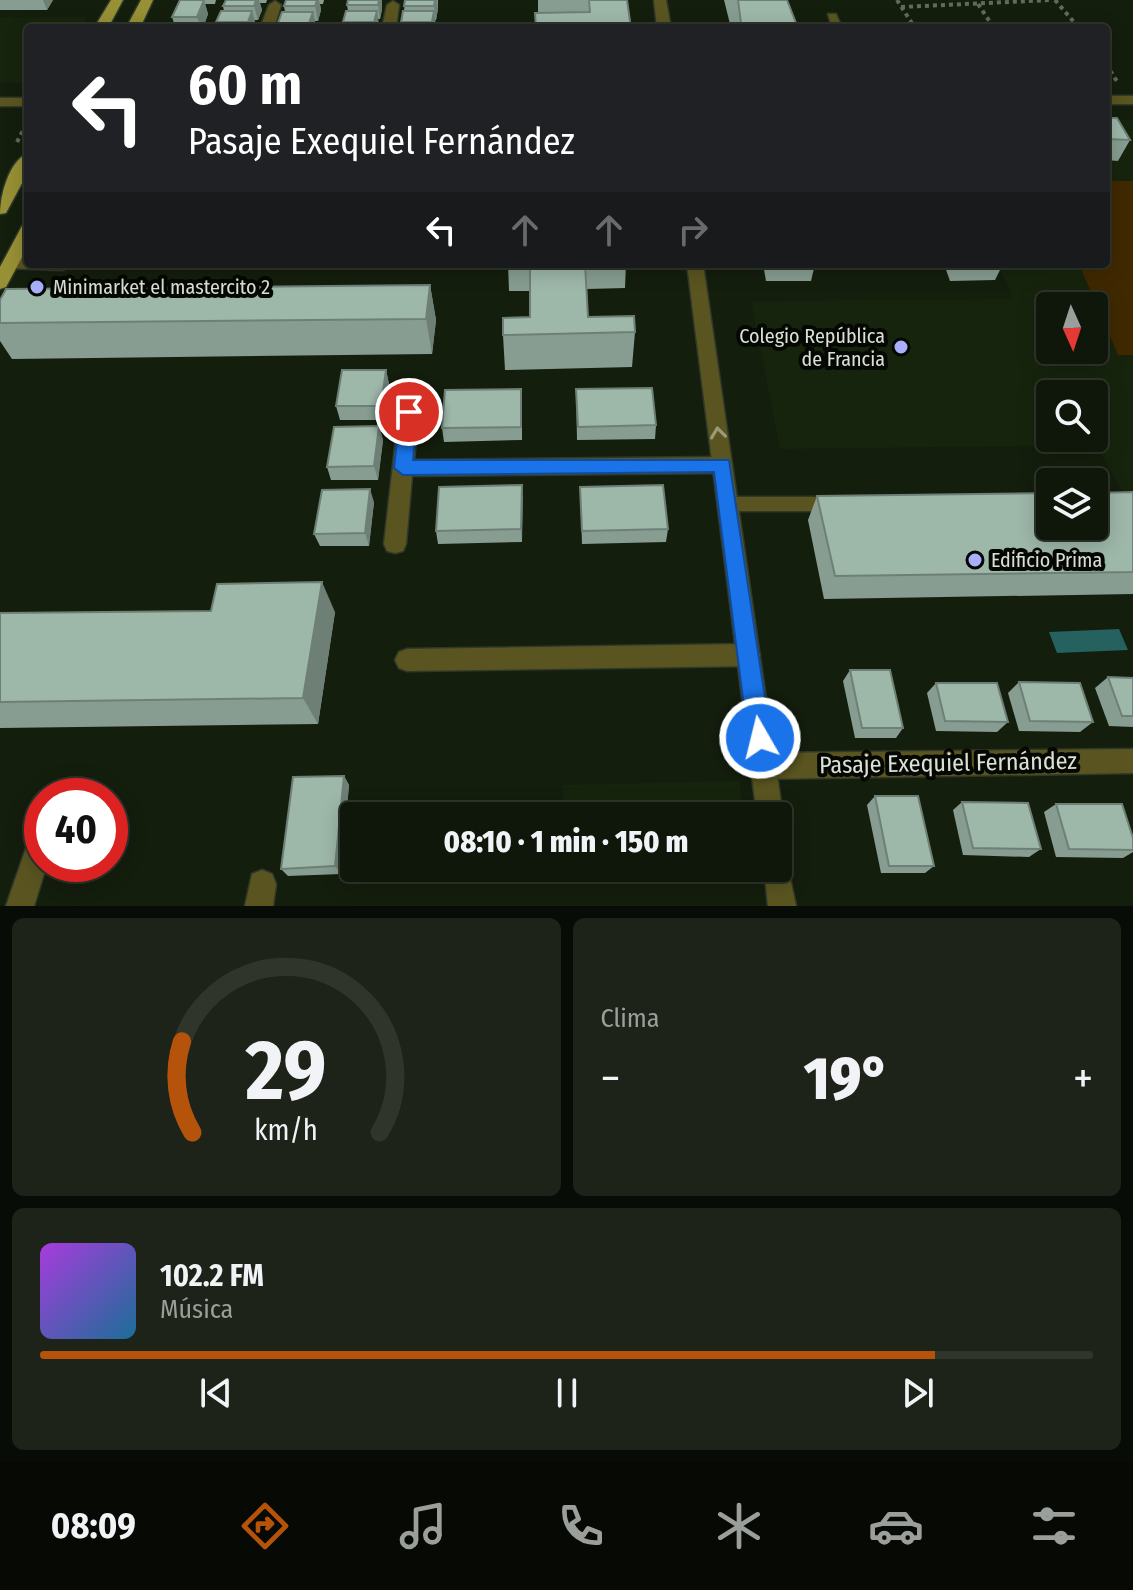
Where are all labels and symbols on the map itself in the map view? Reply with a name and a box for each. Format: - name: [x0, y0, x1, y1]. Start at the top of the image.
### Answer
- place label: Minimarket el mastercito 2: [53, 275, 270, 299]
- marker: Minimarket el mastercito 2: [28, 278, 46, 296]
- north arrow: [1036, 292, 1108, 364]
- place label: Colegio República de Francia: [739, 324, 885, 371]
- marker: Colegio República de Francia: [892, 338, 910, 356]
- pin: [375, 378, 443, 446]
- one-way arrow: [710, 427, 727, 440]
- place label: Edificio Prima: [991, 548, 1102, 572]
- marker: Edificio Prima: [966, 551, 984, 569]
- position arrow: [718, 696, 802, 780]
- street label: Pasaje Exequiel Fernández: [819, 747, 1077, 779]
- speed limit sign: 40: [24, 778, 128, 882]

